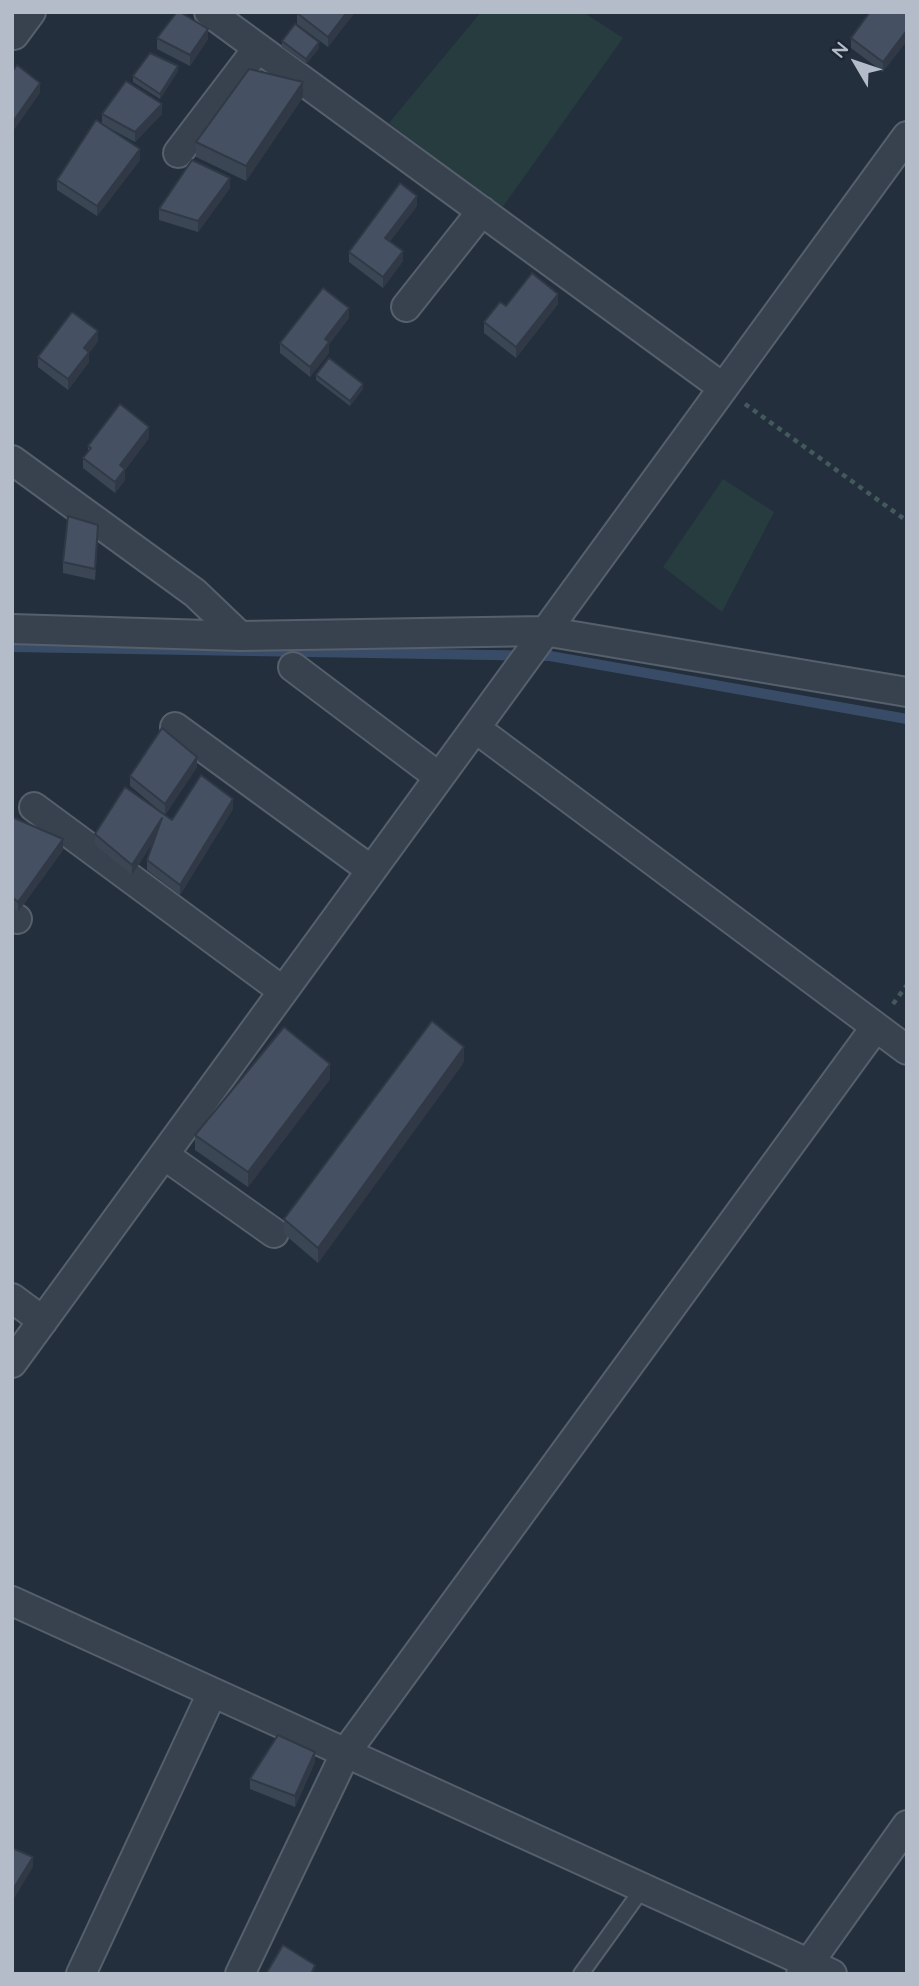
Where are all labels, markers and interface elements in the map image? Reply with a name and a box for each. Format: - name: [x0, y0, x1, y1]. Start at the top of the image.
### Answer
- north arrow: [821, 28, 891, 98]
- text: N: [826, 37, 853, 63]

